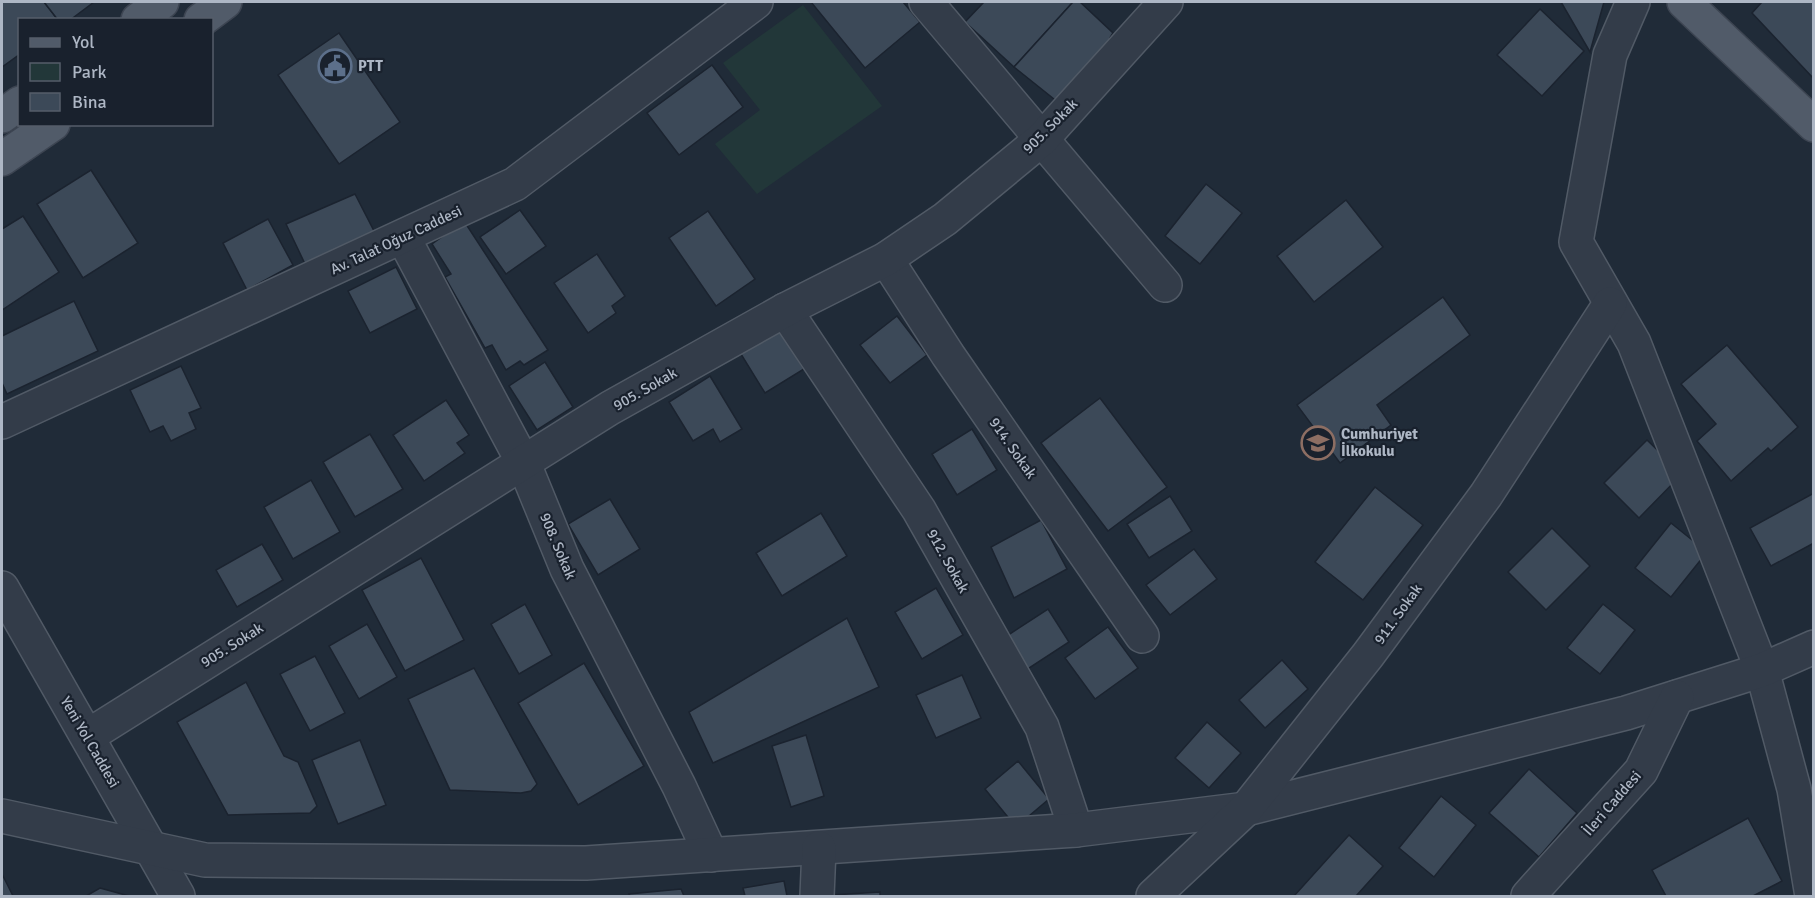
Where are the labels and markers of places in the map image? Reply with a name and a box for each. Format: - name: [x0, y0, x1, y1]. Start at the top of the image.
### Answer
- public building icon: PTT: [317, 48, 353, 84]
- place label: PTT: [358, 57, 383, 75]
- school or university icon: Cumhuriyet İlkokulu: [1300, 425, 1336, 461]
- place label: Cumhuriyet İlkokulu: [1341, 425, 1418, 460]

